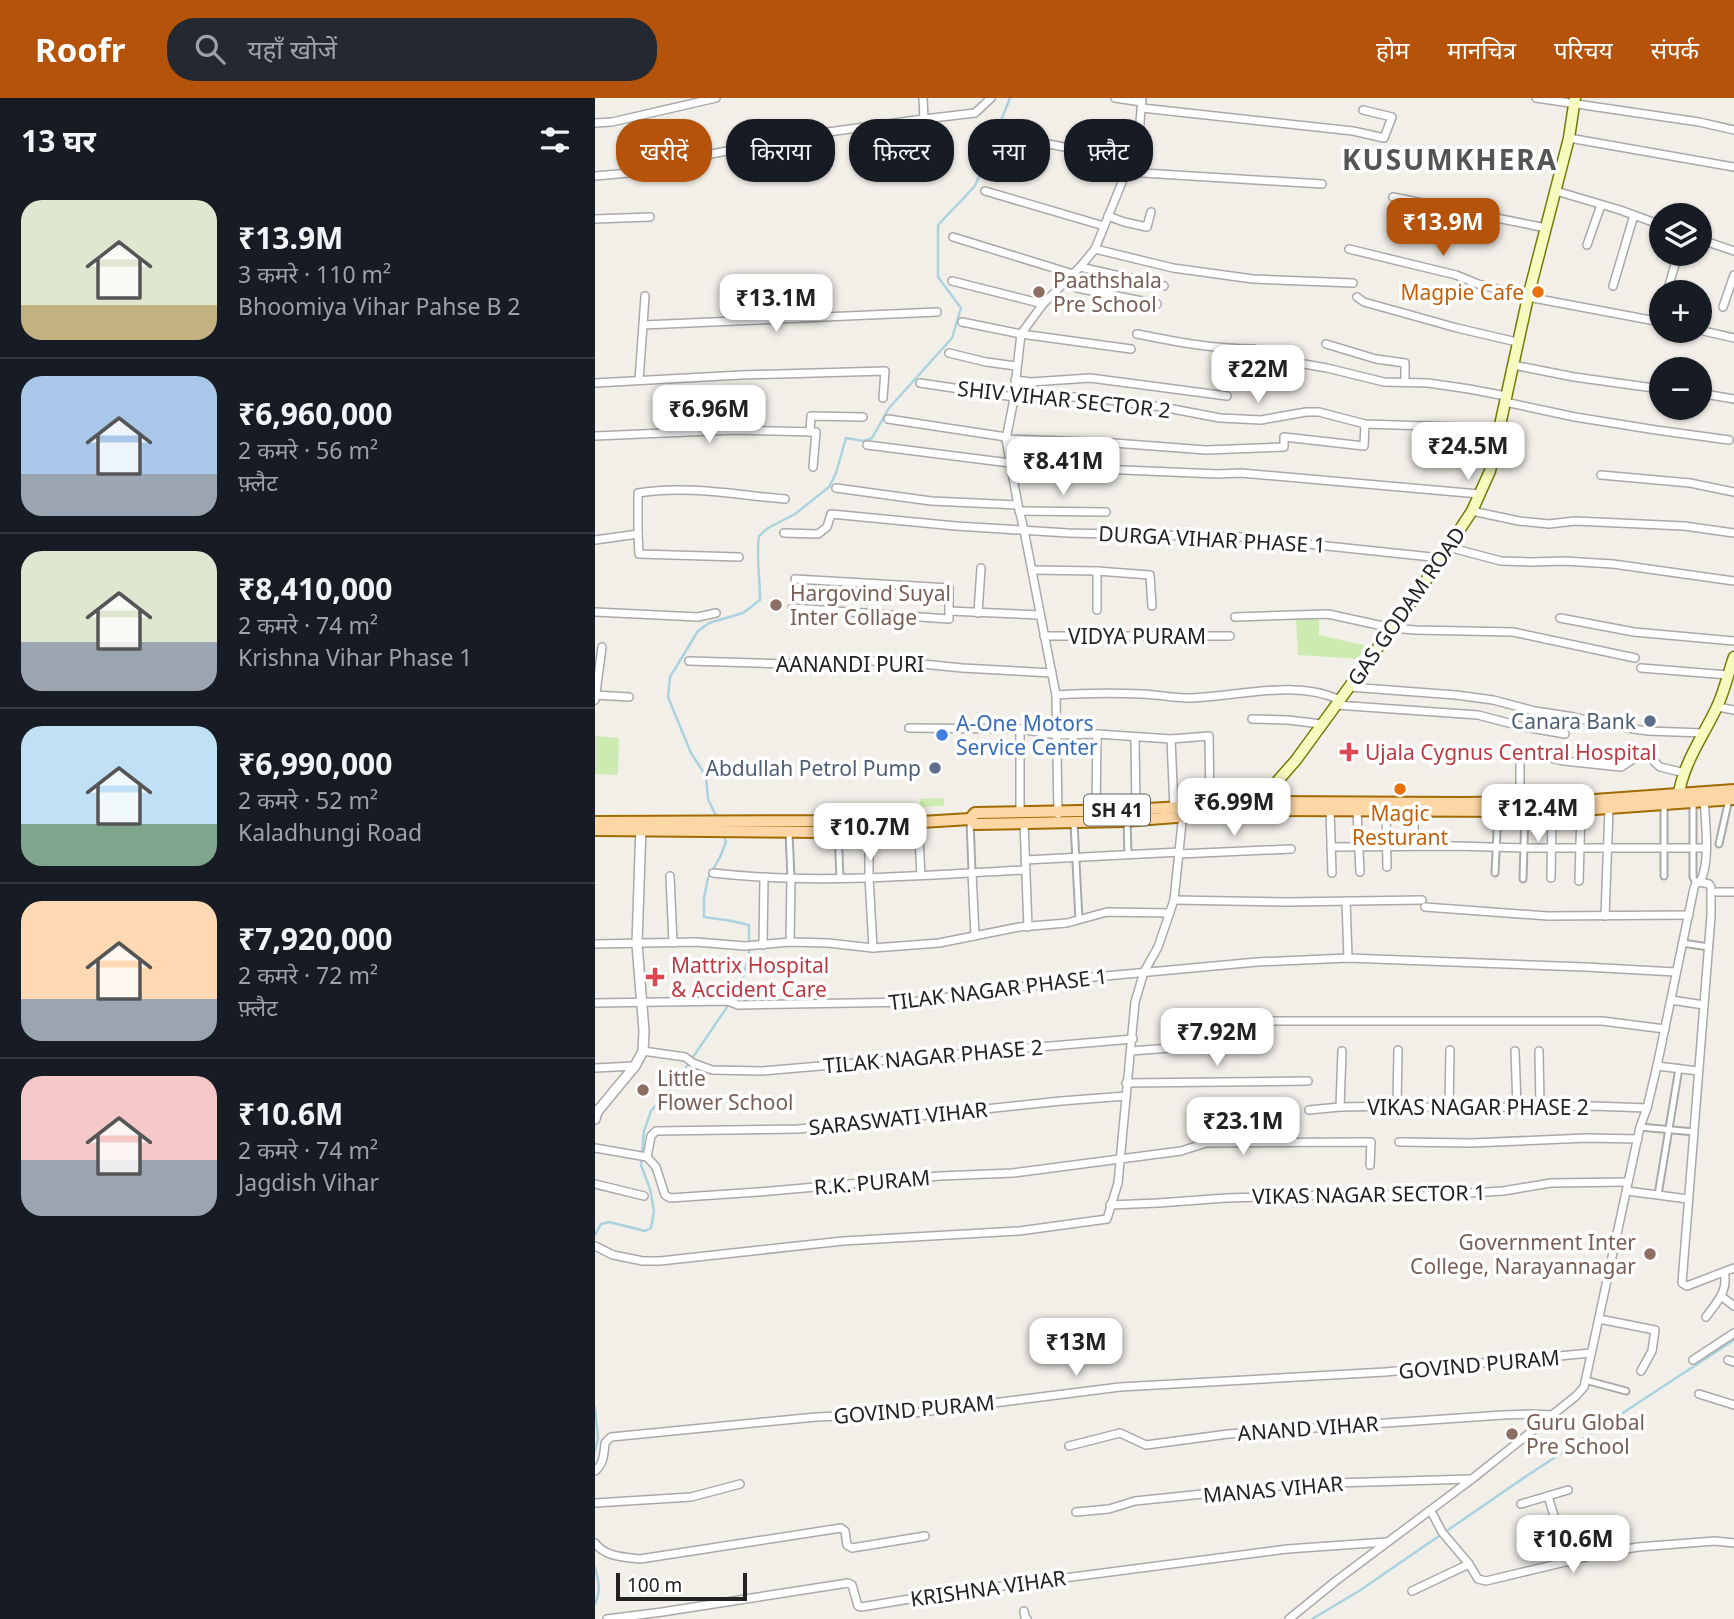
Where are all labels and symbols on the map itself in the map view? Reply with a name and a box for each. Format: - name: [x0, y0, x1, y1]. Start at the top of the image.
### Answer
- district label: KUSUMKHERA: [1342, 140, 1558, 178]
- pin: ₹13.9M: [1386, 198, 1500, 258]
- place label: Paathshala Pre School: [1053, 266, 1162, 318]
- pin: ₹13.1M: [719, 274, 833, 334]
- place label: Magpie Cafe: [1400, 278, 1524, 306]
- marker: Paathshala Pre School: [1031, 284, 1047, 300]
- marker: Magpie Cafe: [1530, 284, 1546, 300]
- pin: ₹22M: [1217, 345, 1299, 405]
- street label: SHIV VIHAR SECTOR 2: [956, 374, 1172, 424]
- pin: ₹6.96M: [652, 386, 766, 445]
- pin: ₹24.5M: [1411, 422, 1525, 482]
- pin: ₹8.41M: [1006, 438, 1120, 497]
- street label: DURGA VIHAR PHASE 1: [1098, 519, 1326, 559]
- street label: GAS GODAM ROAD: [1341, 521, 1471, 691]
- place label: Hargovind Suyal Inter Collage: [790, 579, 951, 631]
- marker: Hargovind Suyal Inter Collage: [768, 597, 784, 613]
- street label: VIDYA PURAM: [1068, 622, 1206, 650]
- street label: AANANDI PURI: [776, 650, 924, 678]
- place label: Canara Bank: [1511, 707, 1637, 735]
- place label: A-One Motors Service Center: [956, 709, 1098, 761]
- marker: Canara Bank: [1642, 713, 1658, 729]
- marker: A-One Motors Service Center: [934, 727, 950, 743]
- place label: Ujala Cygnus Central Hospital: [1365, 738, 1657, 766]
- marker: Ujala Cygnus Central Hospital: [1339, 742, 1359, 762]
- place label: Abdullah Petrol Pump: [706, 754, 921, 782]
- marker: Abdullah Petrol Pump: [927, 760, 943, 776]
- pin: ₹6.99M: [1177, 778, 1291, 838]
- marker: Magic Resturant: [1392, 781, 1408, 797]
- pin: ₹12.4M: [1481, 784, 1595, 844]
- road number: SH 41: [1084, 794, 1150, 825]
- place label: Magic Resturant: [1352, 799, 1448, 851]
- pin: ₹10.7M: [813, 804, 927, 863]
- place label: Mattrix Hospital & Accident Care: [671, 951, 829, 1003]
- street label: TILAK NAGAR PHASE 1: [887, 962, 1109, 1016]
- marker: Mattrix Hospital & Accident Care: [645, 967, 665, 987]
- pin: ₹7.92M: [1160, 1009, 1274, 1068]
- street label: TILAK NAGAR PHASE 2: [822, 1032, 1044, 1080]
- place label: Little Flower School: [657, 1064, 794, 1116]
- marker: Little Flower School: [635, 1082, 651, 1098]
- street label: VIKAS NAGAR PHASE 2: [1367, 1093, 1589, 1121]
- street label: SARASWATI VIHAR: [807, 1095, 989, 1141]
- pin: ₹23.1M: [1186, 1098, 1300, 1157]
- street label: R.K. PURAM: [813, 1163, 931, 1201]
- street label: VIKAS NAGAR SECTOR 1: [1252, 1178, 1486, 1210]
- place label: Government Inter College, Narayannagar: [1410, 1228, 1636, 1280]
- marker: Government Inter College, Narayannagar: [1642, 1246, 1658, 1262]
- pin: ₹13M: [1035, 1318, 1117, 1378]
- street label: GOVIND PURAM: [1397, 1343, 1561, 1385]
- street label: GOVIND PURAM: [832, 1388, 996, 1430]
- place label: Guru Global Pre School: [1526, 1408, 1645, 1460]
- street label: ANAND VIHAR: [1237, 1409, 1379, 1447]
- marker: Guru Global Pre School: [1504, 1426, 1520, 1442]
- street label: MANAS VIHAR: [1202, 1469, 1344, 1509]
- pin: ₹10.6M: [1516, 1516, 1630, 1575]
- street label: KRISHNA VIHAR: [908, 1563, 1068, 1613]
- scale bar: [616, 1570, 747, 1602]

